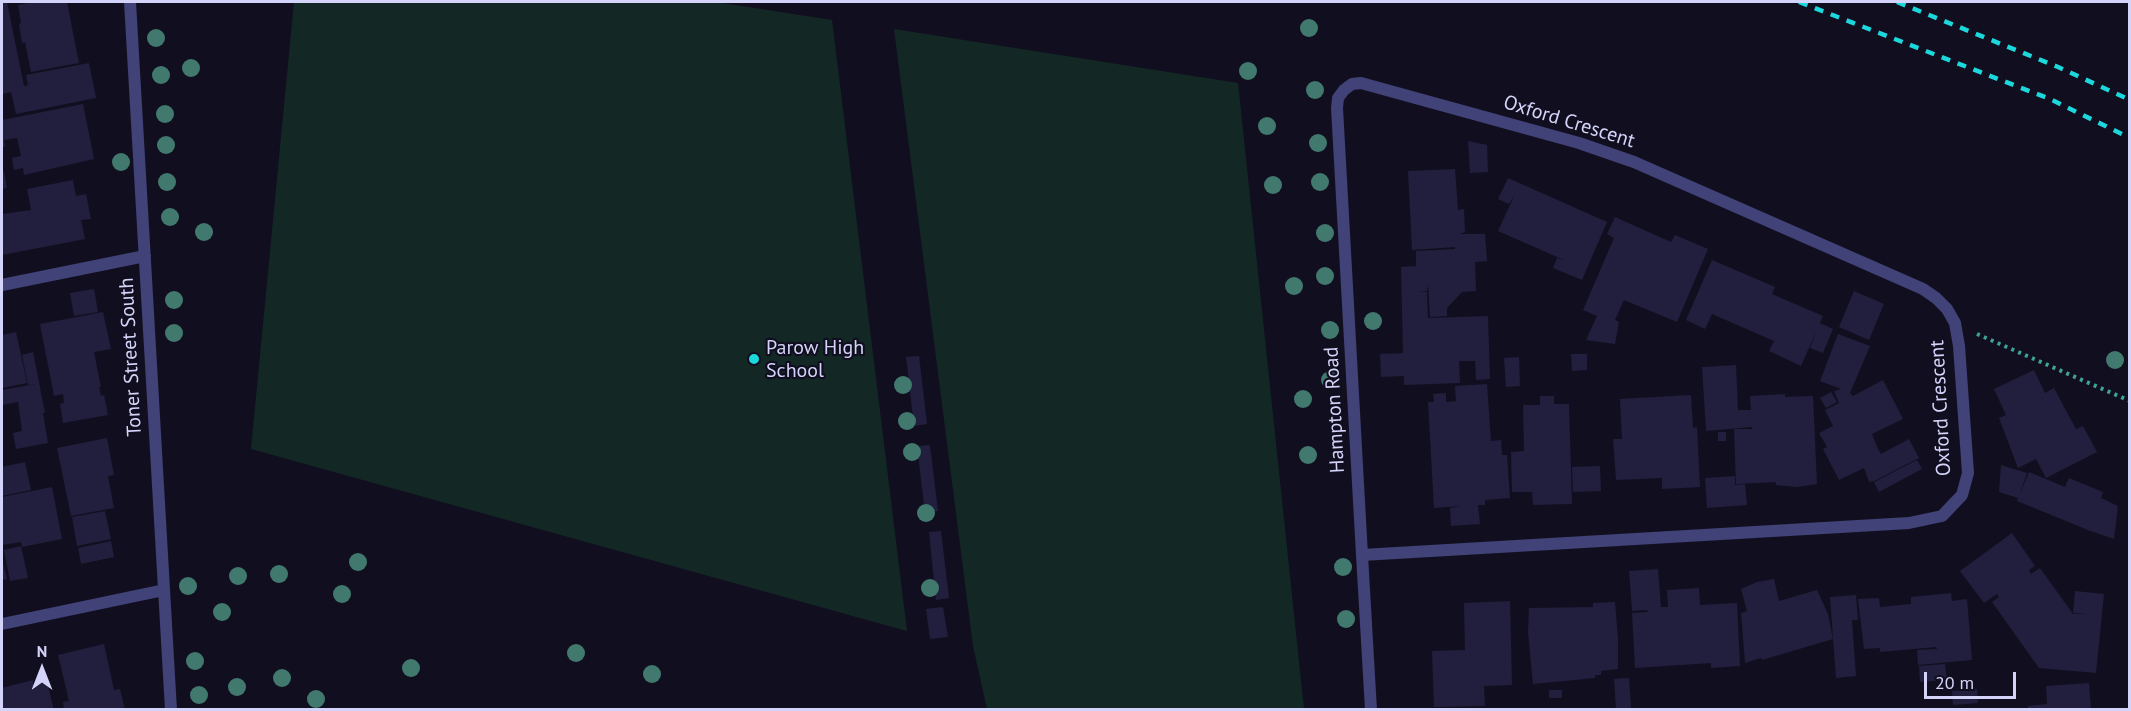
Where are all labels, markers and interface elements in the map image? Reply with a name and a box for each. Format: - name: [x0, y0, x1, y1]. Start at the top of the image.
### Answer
- street label: Oxford Crescent: [1500, 91, 1638, 153]
- street label: Toner Street South: [115, 277, 147, 437]
- place label: Parow High School: [766, 336, 864, 383]
- street label: Oxford Crescent: [1925, 339, 1957, 477]
- street label: Hampton Road: [1320, 346, 1350, 474]
- marker: Parow High School: [747, 352, 761, 366]
- north arrow: [12, 639, 72, 699]
- text: N: [37, 641, 47, 661]
- scale bar: [1927, 660, 2018, 698]
- text: 20 m: [1935, 671, 1974, 694]

